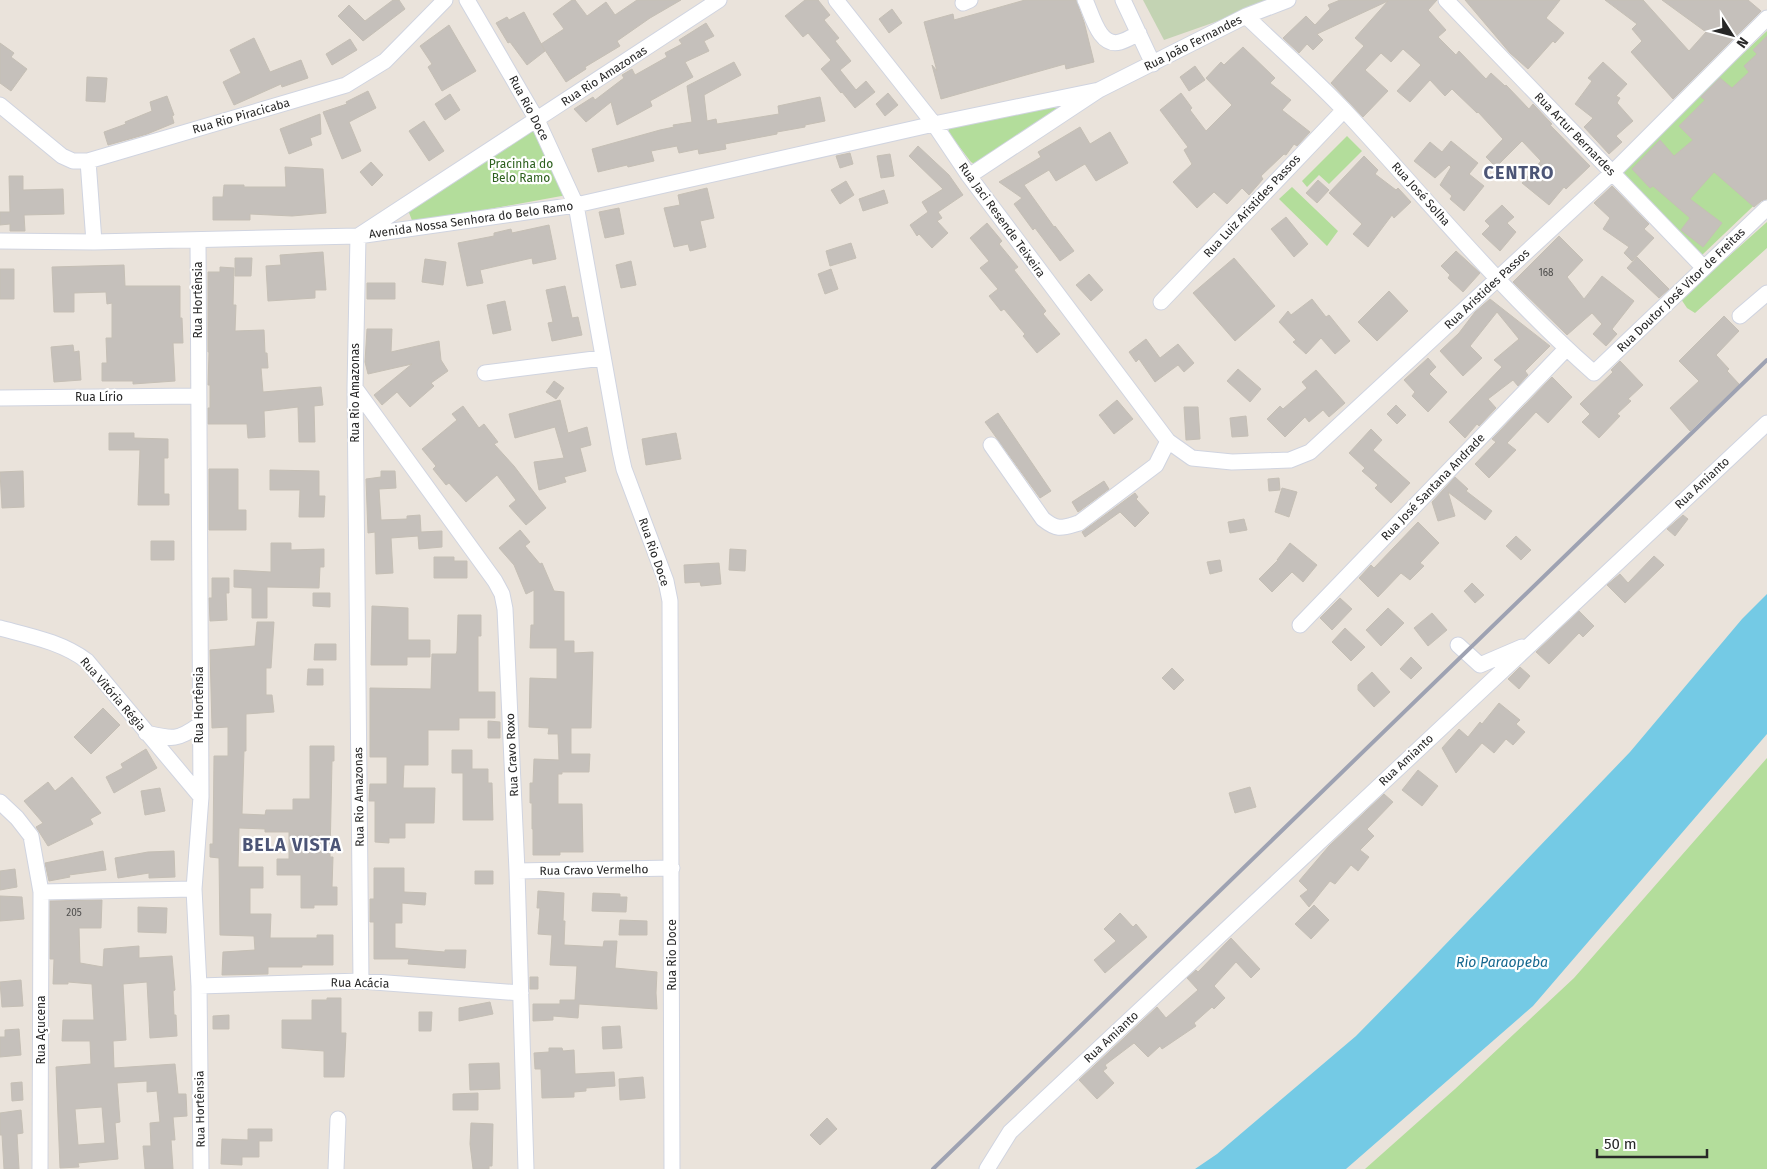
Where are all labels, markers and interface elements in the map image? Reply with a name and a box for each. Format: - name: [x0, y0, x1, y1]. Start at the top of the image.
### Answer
- north arrow: [1707, 10, 1757, 60]
- street label: Rua João Fernandes: [1142, 12, 1245, 74]
- text: N: [1733, 34, 1752, 51]
- street label: Rua Rio Amazonas: [558, 43, 650, 109]
- street label: Rua Rio Doce: [506, 73, 552, 143]
- street label: Rua Artur Bernardes: [1532, 89, 1619, 179]
- street label: Rua Rio Piracicaba: [191, 95, 291, 137]
- street label: Rua Luiz Aristides Passos: [1201, 151, 1304, 260]
- park label: Pracinha do Belo Ramo: [489, 157, 553, 185]
- street label: Rua José Solha: [1389, 159, 1453, 229]
- street label: Rua Jaci Resende Teixeira: [956, 160, 1048, 280]
- district label: CENTRO: [1484, 162, 1554, 184]
- street label: Avenida Nossa Senhora do Belo Ramo: [368, 199, 574, 241]
- street label: Rua Doutor José Vitor de Freitas: [1614, 225, 1748, 355]
- street label: Rua Aristides Passos: [1442, 246, 1533, 332]
- street label: Rua Hortênsia: [191, 262, 205, 339]
- house number: 168: [1538, 267, 1554, 279]
- street label: Rua Rio Amazonas: [348, 343, 362, 443]
- street label: Rua Lírio: [75, 390, 123, 404]
- street label: Rua José Santana Andrade: [1378, 431, 1488, 543]
- street label: Rua Amianto: [1672, 454, 1732, 512]
- street label: Rua Rio Doce: [636, 516, 672, 588]
- street label: Rua Vitória Régia: [77, 654, 149, 734]
- street label: Rua Hortênsia: [192, 667, 206, 744]
- street label: Rua Cravo Roxo: [503, 713, 521, 797]
- street label: Rua Amianto: [1376, 731, 1436, 789]
- street label: Rua Rio Amazonas: [351, 747, 367, 847]
- district label: BELA VISTA: [242, 834, 342, 856]
- street label: Rua Cravo Vermelho: [539, 862, 649, 878]
- house number: 205: [66, 907, 82, 919]
- street label: Rua Rio Doce: [665, 919, 679, 991]
- water label: Rio Paraopeba: [1456, 954, 1548, 971]
- street label: Rua Acácia: [331, 975, 389, 991]
- street label: Rua Açucena: [34, 995, 48, 1065]
- street label: Rua Amianto: [1081, 1008, 1141, 1066]
- street label: Rua Hortênsia: [192, 1070, 208, 1148]
- scale bar: [1597, 1126, 1707, 1158]
- text: 50 m: [1604, 1135, 1637, 1153]

